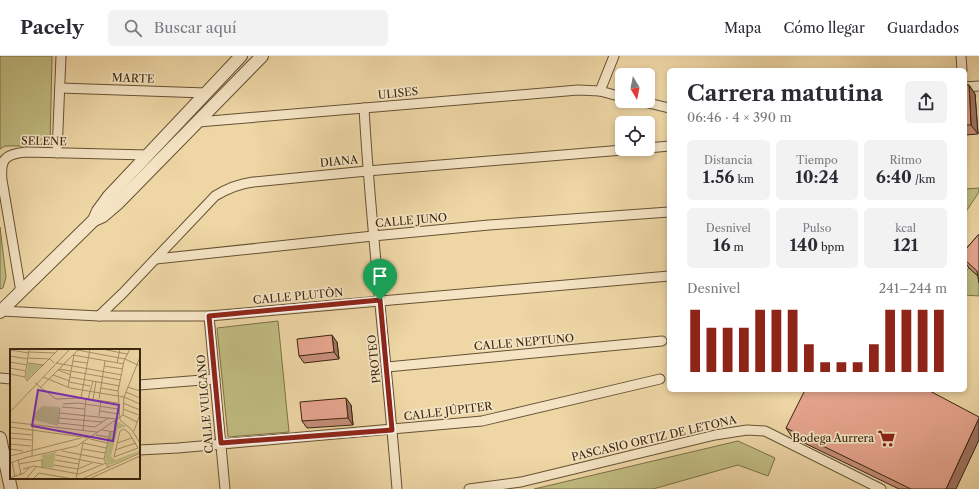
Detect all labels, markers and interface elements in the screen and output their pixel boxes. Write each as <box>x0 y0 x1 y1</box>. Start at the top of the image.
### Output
search box <box>108 10 388 46</box>
text: Pacely <box>20 16 84 39</box>
icon: search <box>122 17 144 39</box>
text: Buscar aquí <box>154 18 237 37</box>
text: Mapa <box>724 19 761 37</box>
text: Cómo llegar <box>783 19 865 37</box>
text: Guardados <box>887 19 959 37</box>
north arrow <box>615 68 655 108</box>
map controls <box>615 68 655 156</box>
street label: MARTE <box>111 70 155 86</box>
text: Carrera matutina <box>687 80 883 107</box>
button: share <box>905 81 947 123</box>
street label: ULISES <box>377 84 419 102</box>
text: 06:46 · 4 × 390 m <box>687 109 792 125</box>
button: locate <box>615 116 655 156</box>
street label: SELENE <box>21 134 67 148</box>
street label: DIANA <box>319 152 360 170</box>
text: Distancia <box>704 153 753 167</box>
text: Tiempo <box>796 153 838 167</box>
text: Ritmo <box>890 153 922 167</box>
text: 1.56 <box>703 167 735 187</box>
text: 10:24 <box>795 167 839 187</box>
text: 6:40 <box>876 167 912 187</box>
text: km <box>735 172 754 186</box>
text: /km <box>912 172 935 186</box>
street label: CALLE JUNO <box>374 210 448 230</box>
text: Desnivel <box>706 221 751 235</box>
text: Pulso <box>803 221 831 235</box>
text: kcal <box>895 221 916 235</box>
text: 16 <box>713 235 731 255</box>
text: 140 <box>789 235 818 255</box>
text: 121 <box>893 235 918 255</box>
text: m <box>731 240 744 254</box>
text: bpm <box>818 240 845 254</box>
pin <box>363 259 397 300</box>
icon: arrive <box>369 265 391 287</box>
text: Desnivel <box>687 280 740 296</box>
text: 241–244 m <box>879 280 947 296</box>
street label: CALLE PLUTÒN <box>252 285 344 307</box>
street label: CALLE NEPTUNO <box>473 331 575 353</box>
street label: PROTEO <box>364 334 384 384</box>
inset map <box>10 349 140 479</box>
street label: CALLE VULCANO <box>194 354 216 454</box>
street label: CALLE JÚPITER <box>403 398 494 423</box>
street label: PASCASIO ORTIZ DE LETONA <box>570 412 739 464</box>
supermarket icon: Bodega Aurrera <box>877 428 897 448</box>
place label: Bodega Aurrera <box>792 431 874 445</box>

